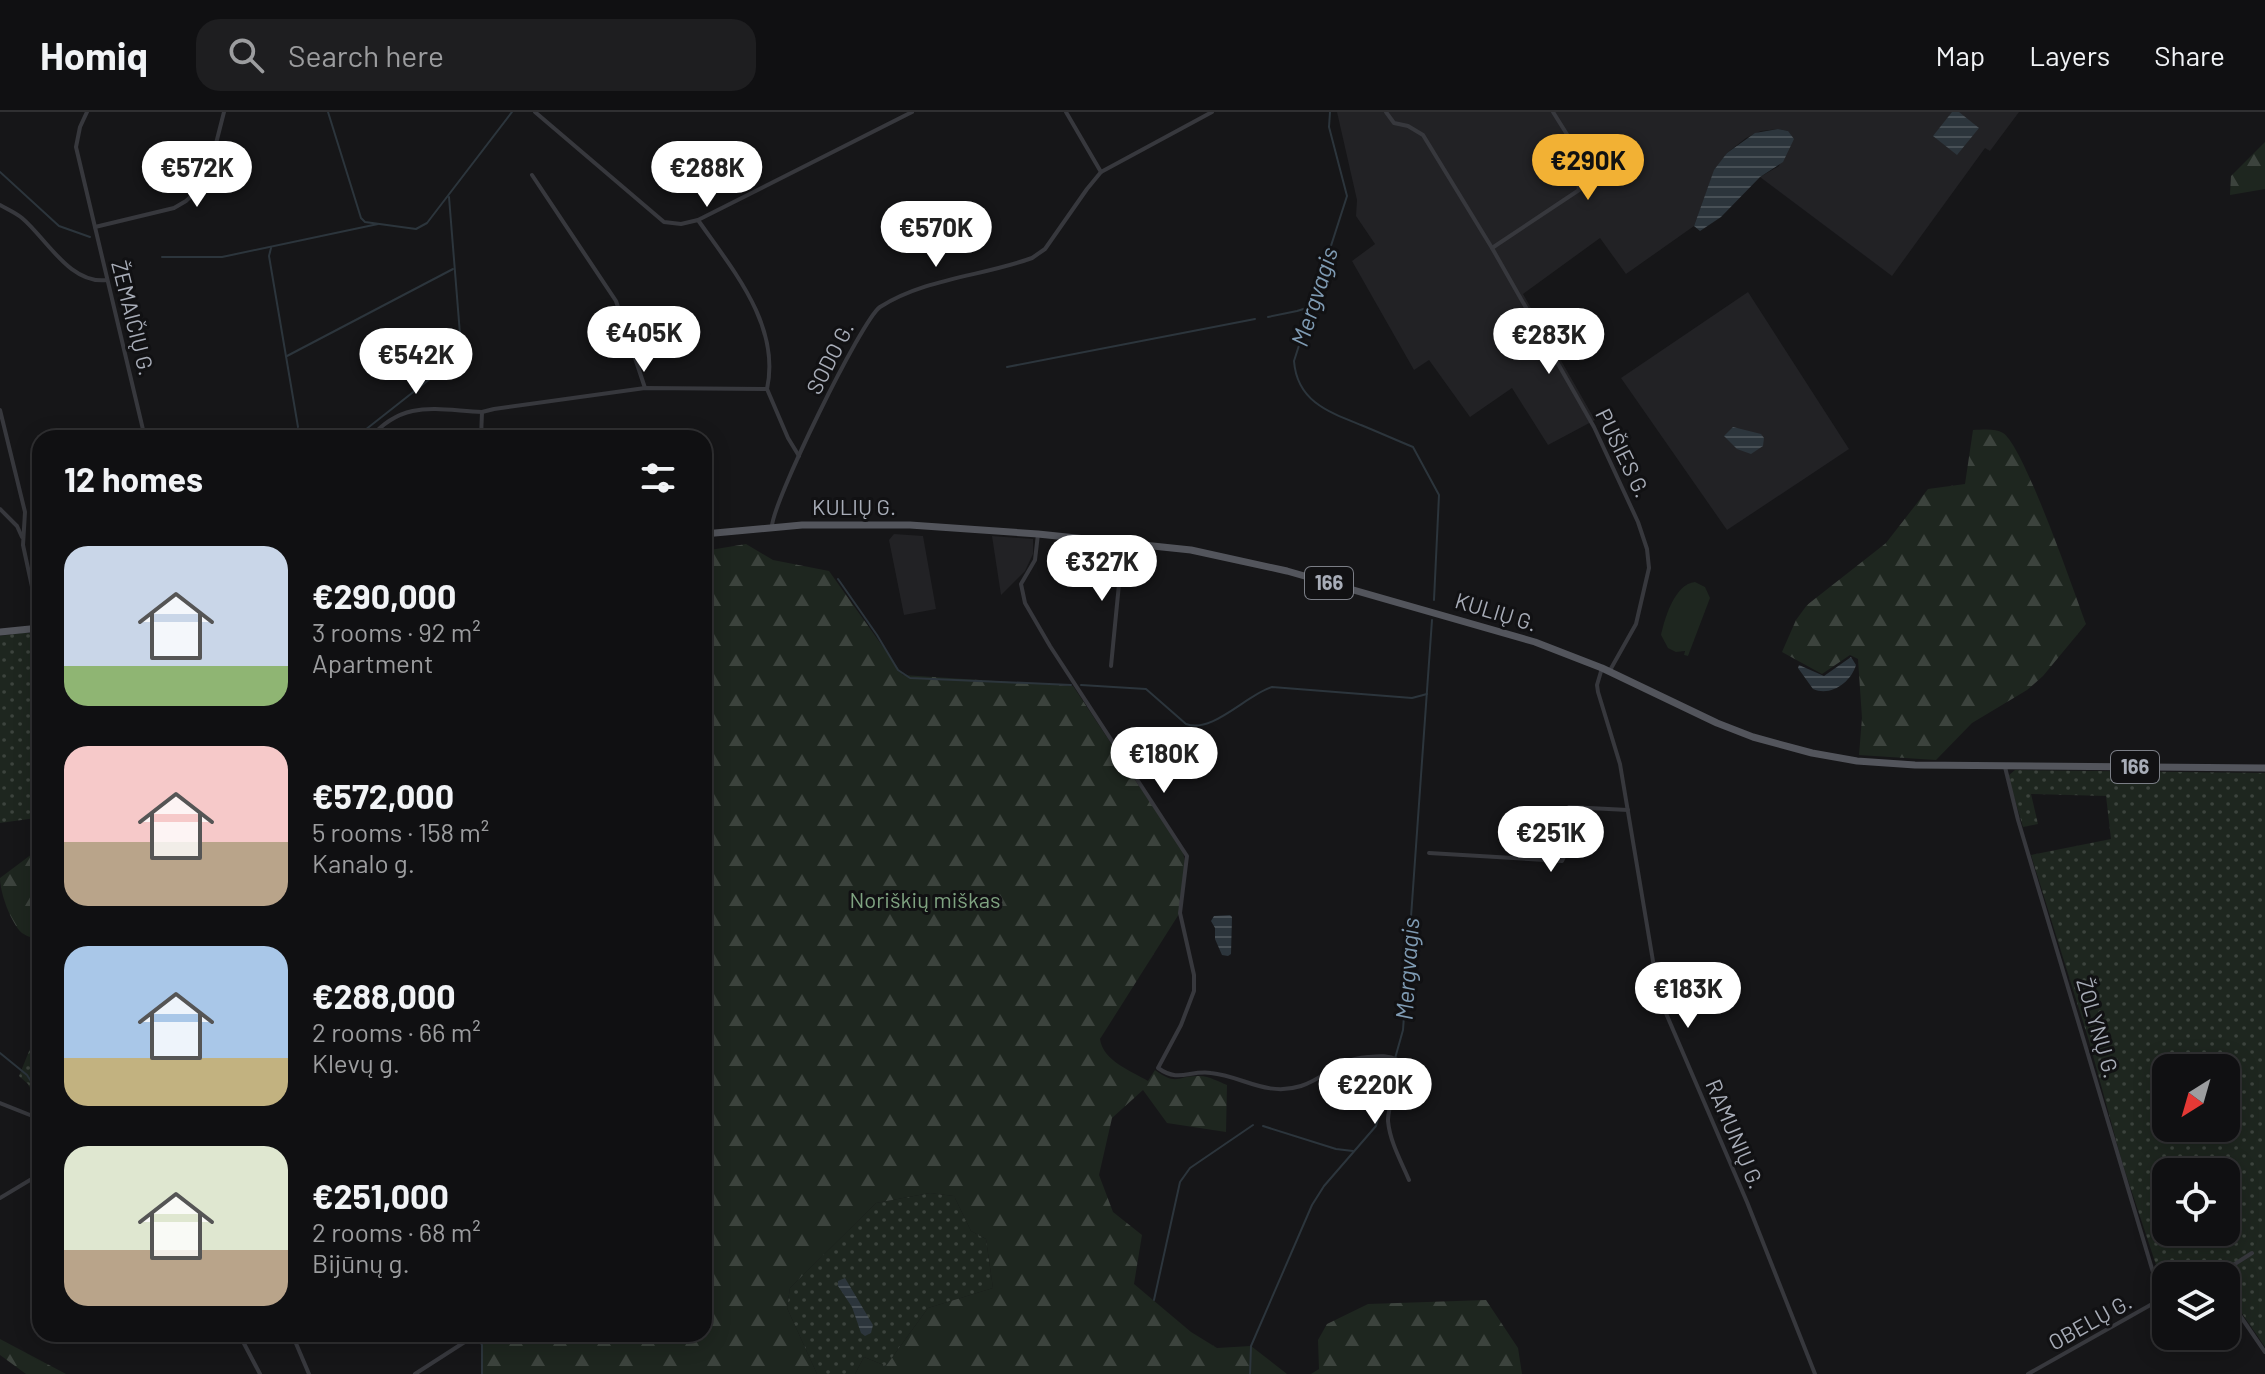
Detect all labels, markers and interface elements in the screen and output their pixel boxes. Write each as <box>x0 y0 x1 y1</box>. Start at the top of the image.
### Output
search box <box>196 19 756 91</box>
text: Homiq <box>40 32 148 78</box>
icon: search <box>224 33 268 77</box>
text: Search here <box>288 37 444 73</box>
text: Map <box>1935 38 1985 72</box>
text: Layers <box>2029 38 2110 72</box>
text: Share <box>2154 38 2225 72</box>
pin: €290K <box>1532 134 1644 202</box>
pin: €572K <box>141 141 253 209</box>
pin: €288K <box>651 141 763 209</box>
text: €290K <box>1550 144 1626 175</box>
text: €572K <box>160 151 234 182</box>
text: €288K <box>669 151 745 182</box>
pin: €570K <box>880 201 992 269</box>
text: €570K <box>899 211 973 242</box>
water label: Mergvagis <box>1284 243 1343 350</box>
street label: ŽEMAIČIŲ G. <box>107 258 161 378</box>
pin: €405K <box>588 306 700 374</box>
pin: €283K <box>1493 308 1605 376</box>
text: €405K <box>605 316 683 347</box>
street label: SODO G. <box>800 317 858 398</box>
text: €283K <box>1511 318 1587 349</box>
pin: €542K <box>360 328 472 396</box>
text: €542K <box>377 338 455 369</box>
street label: PUŠIES G. <box>1591 404 1657 501</box>
icon: filters <box>636 456 680 500</box>
text: 12 homes <box>64 458 203 499</box>
street label: KULIŲ G. <box>812 493 896 519</box>
pin: €327K <box>1046 535 1158 603</box>
text: €327K <box>1065 545 1139 576</box>
road number: 166 <box>1305 567 1353 599</box>
text: €290,000 <box>312 575 456 616</box>
icon: home <box>128 578 224 674</box>
street label: KULIŲ G. <box>1452 586 1540 636</box>
text: 3 rooms · 92 m² <box>312 616 481 647</box>
text: Apartment <box>312 647 433 678</box>
pin: €180K <box>1108 727 1220 795</box>
text: €180K <box>1129 737 1199 768</box>
road number: 166 <box>2111 751 2159 783</box>
text: €572,000 <box>312 775 454 816</box>
icon: home <box>128 778 224 874</box>
pin: €251K <box>1495 806 1607 874</box>
text: 5 rooms · 158 m² <box>312 816 489 847</box>
text: €251K <box>1516 816 1586 847</box>
text: Kanalo g. <box>312 847 415 878</box>
park label: Noriškių miškas <box>849 886 1001 912</box>
water label: Mergvagis <box>1388 917 1425 1021</box>
pin: €183K <box>1632 962 1744 1030</box>
text: €183K <box>1653 972 1723 1003</box>
text: €288,000 <box>312 975 456 1016</box>
street label: ŽOLYNŲ G. <box>2072 975 2126 1081</box>
icon: home <box>128 978 224 1074</box>
text: 2 rooms · 66 m² <box>312 1016 481 1047</box>
text: Klevų g. <box>312 1047 400 1078</box>
north arrow <box>2152 1054 2240 1142</box>
map controls <box>2152 1054 2240 1350</box>
pin: €220K <box>1319 1058 1431 1126</box>
text: €220K <box>1337 1068 1413 1099</box>
street label: RAMUNIŲ G. <box>1701 1075 1771 1192</box>
button: locate <box>2152 1158 2240 1246</box>
text: €251,000 <box>312 1175 449 1216</box>
icon: home <box>128 1178 224 1274</box>
text: 2 rooms · 68 m² <box>312 1216 481 1247</box>
text: Bijūnų g. <box>312 1247 410 1278</box>
button: layers <box>2152 1262 2240 1350</box>
street label: OBELŲ G. <box>2043 1288 2136 1355</box>

